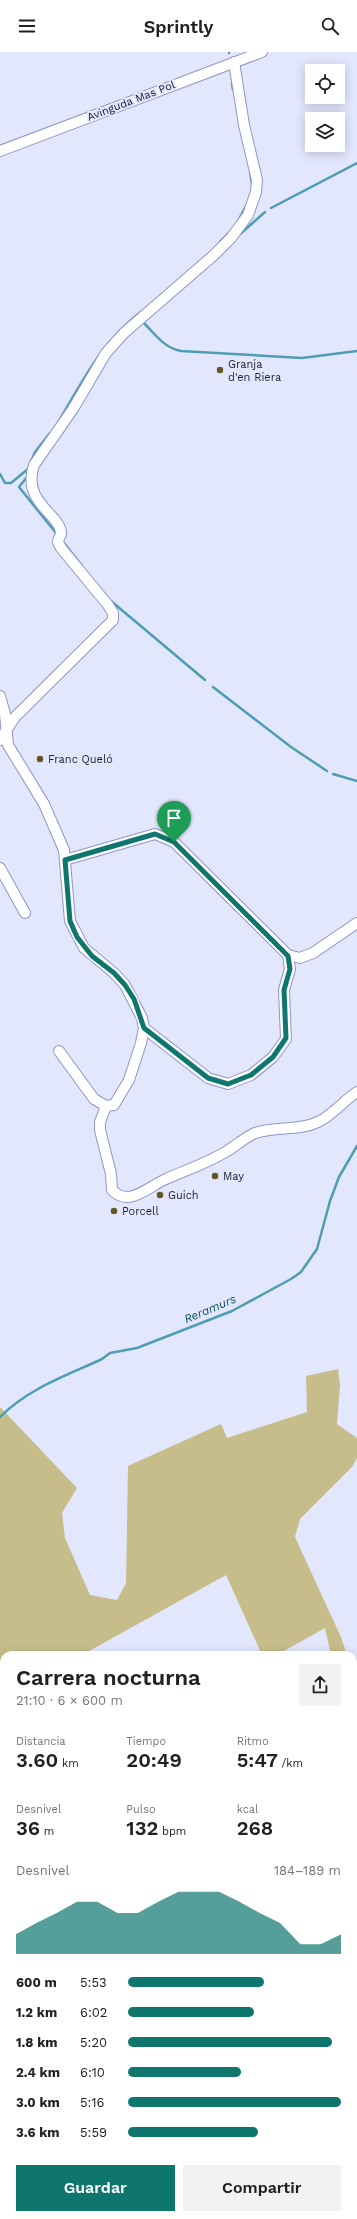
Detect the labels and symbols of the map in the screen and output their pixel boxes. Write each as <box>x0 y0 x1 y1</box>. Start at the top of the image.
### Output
street label: Avinguda Mas Pol <box>85 78 177 124</box>
place label: Granja d'en Riera <box>228 358 281 384</box>
marker: Granja d'en Riera <box>215 365 225 375</box>
place label: Franc Queló <box>48 753 113 766</box>
marker: Franc Queló <box>35 754 45 764</box>
pin <box>157 801 191 842</box>
place label: May <box>223 1170 244 1183</box>
marker: May <box>210 1171 220 1181</box>
place label: Guich <box>168 1189 199 1202</box>
marker: Guich <box>155 1190 165 1200</box>
place label: Porcell <box>122 1205 159 1218</box>
marker: Porcell <box>109 1206 119 1216</box>
water label: Reramurs <box>182 1292 238 1326</box>

